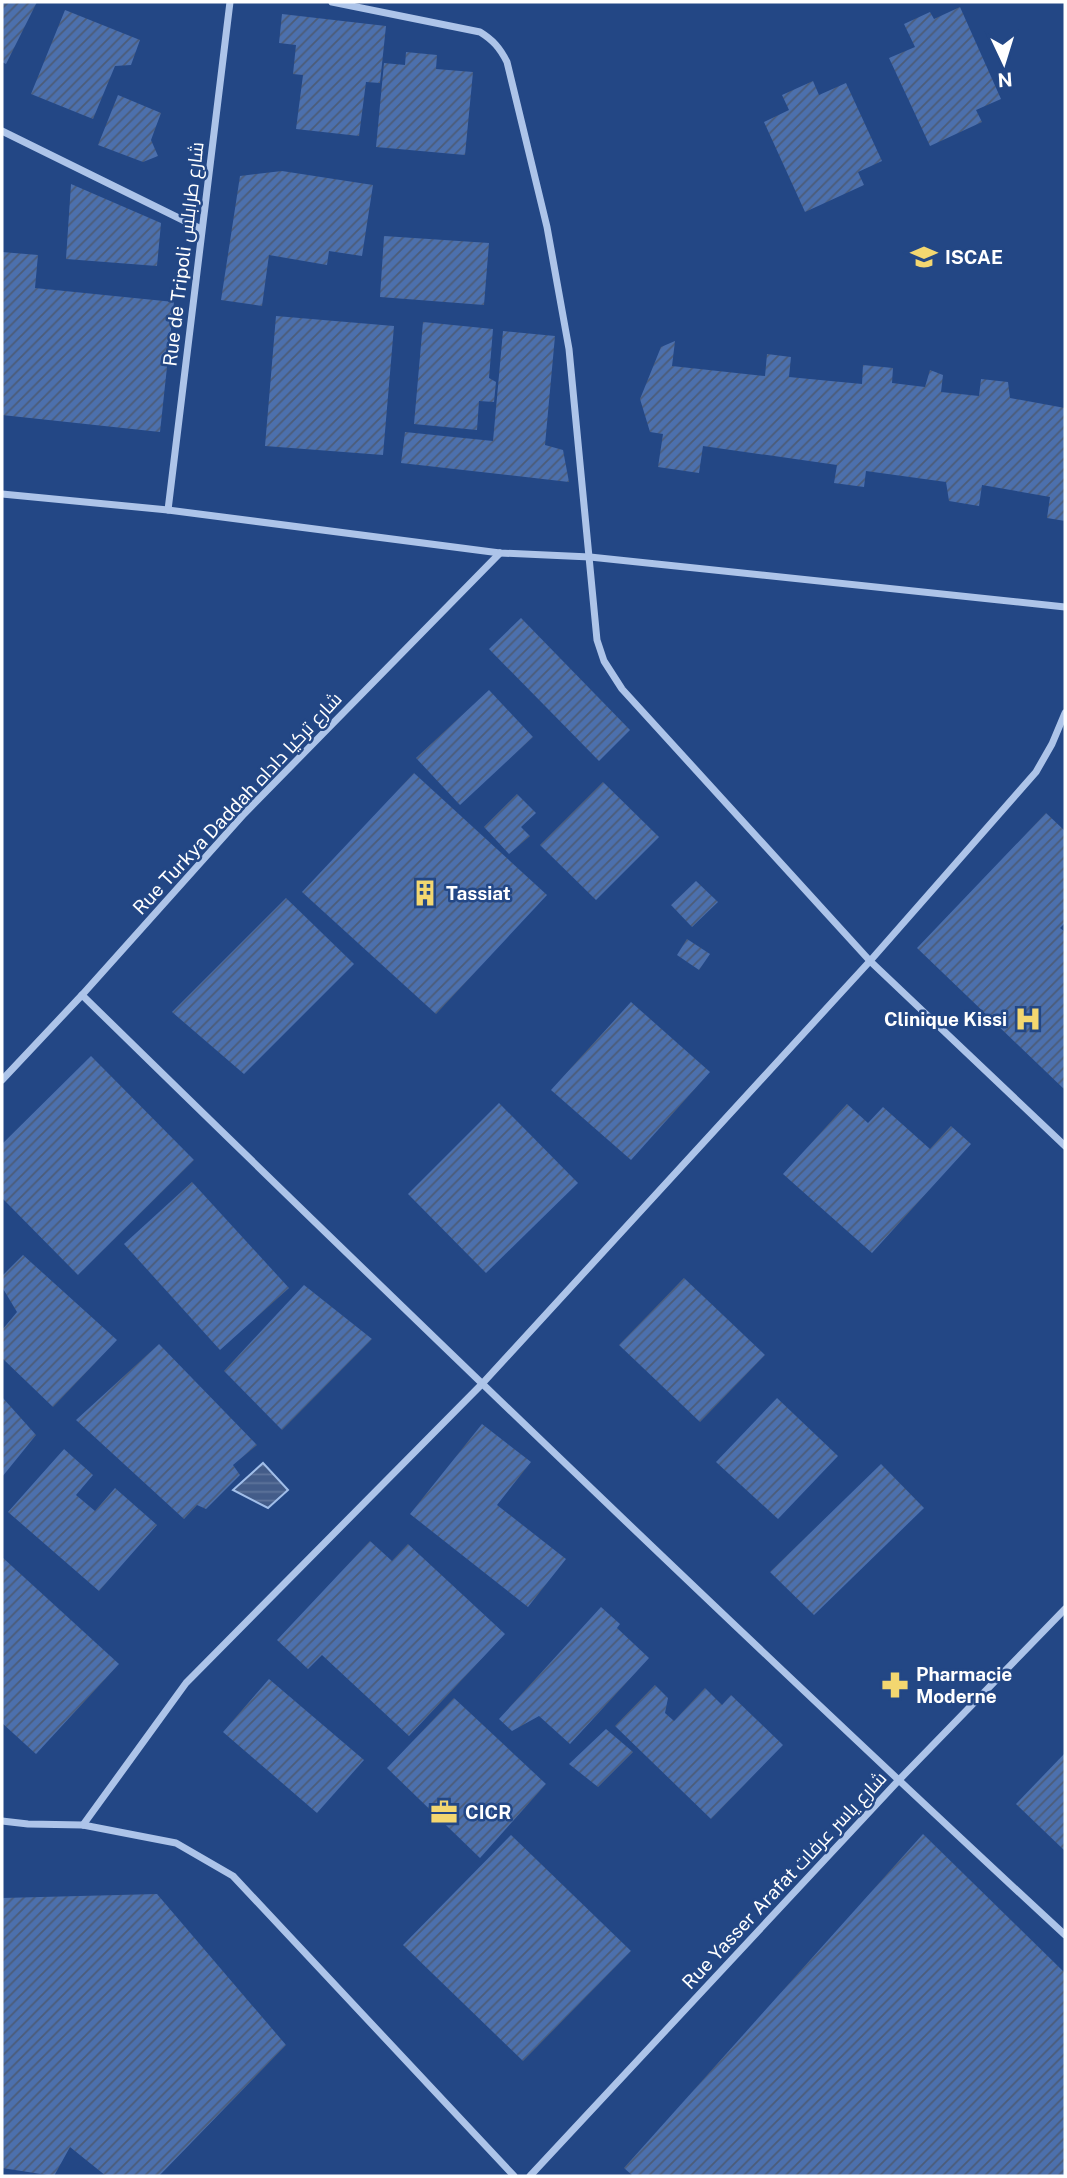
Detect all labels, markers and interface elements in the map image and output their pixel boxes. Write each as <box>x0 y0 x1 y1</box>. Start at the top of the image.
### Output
north arrow <box>969 28 1039 98</box>
text: N <box>997 68 1013 91</box>
street label: Rue de Tripoli شارع طرابلس <box>158 140 211 368</box>
school or university icon: ISCAE <box>909 242 939 272</box>
place label: ISCAE <box>945 246 1003 268</box>
street label: Rue Turkya Daddah شارع تركيا داداه <box>128 687 348 921</box>
building icon: Tassiat <box>410 878 440 908</box>
place label: Tassiat <box>446 882 511 904</box>
hospital icon: Clinique Kissi <box>1013 1004 1043 1034</box>
place label: Clinique Kissi <box>884 1008 1007 1030</box>
place label: Pharmacie Moderne <box>916 1663 1012 1707</box>
pharmacy icon: Pharmacie Moderne <box>880 1670 910 1700</box>
street label: Rue Yasser Arafat شارع ياسر عرفات <box>677 1767 893 1995</box>
office icon: CICR <box>429 1797 459 1827</box>
place label: CICR <box>465 1801 511 1823</box>

